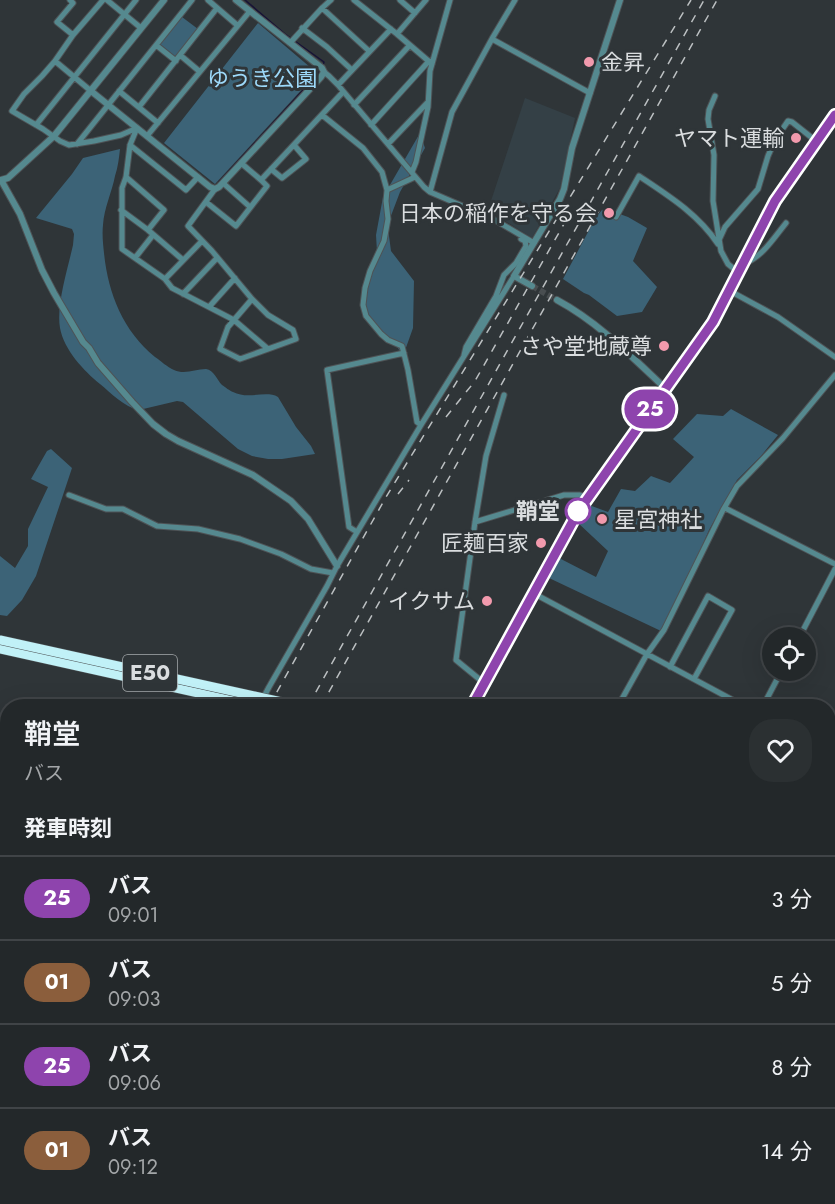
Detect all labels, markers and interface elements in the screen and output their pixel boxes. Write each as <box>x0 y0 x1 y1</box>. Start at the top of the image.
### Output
place label: 金昇 <box>601 46 645 78</box>
marker: 金昇 <box>582 55 596 69</box>
park label: ゆうき公園 <box>207 62 317 94</box>
place label: ヤマト運輸 <box>674 122 784 154</box>
marker: ヤマト運輸 <box>789 131 803 145</box>
place label: 日本の稲作を守る会 <box>399 197 597 229</box>
marker: 日本の稲作を守る会 <box>602 206 616 220</box>
place label: さや堂地蔵尊 <box>520 330 652 362</box>
marker: さや堂地蔵尊 <box>657 339 671 353</box>
line badge: 25 <box>623 390 677 428</box>
text: 25 <box>636 394 664 424</box>
place label: 鞘堂 <box>516 495 560 527</box>
marker: 鞘堂 <box>565 498 591 524</box>
place label: 星宮神社 <box>614 503 702 535</box>
marker: 星宮神社 <box>595 512 609 526</box>
place label: 匠麺百家 <box>441 527 529 559</box>
marker: 匠麺百家 <box>534 536 548 550</box>
place label: イクサム <box>388 585 475 617</box>
marker: イクサム <box>480 594 494 608</box>
map controls <box>762 627 816 681</box>
button: locate <box>762 627 816 681</box>
road number: E50 <box>123 655 177 691</box>
text: 鞘堂 <box>24 714 80 755</box>
button: heart <box>749 719 812 782</box>
text: バス <box>24 759 64 788</box>
text: 発車時刻 <box>24 812 112 844</box>
text: バス <box>108 869 152 901</box>
text: 25 <box>43 883 71 913</box>
text: 3 分 <box>771 883 812 915</box>
text: 09:01 <box>108 901 159 930</box>
text: バス <box>108 953 152 985</box>
text: 01 <box>45 967 69 997</box>
text: 5 分 <box>771 967 812 999</box>
text: 09:03 <box>108 985 160 1014</box>
text: バス <box>108 1037 152 1069</box>
text: 25 <box>43 1051 71 1081</box>
text: 8 分 <box>771 1051 812 1083</box>
text: 09:06 <box>108 1069 161 1098</box>
text: バス <box>108 1121 152 1153</box>
text: 01 <box>45 1135 69 1165</box>
text: 14 分 <box>761 1135 812 1167</box>
text: 09:12 <box>108 1153 158 1182</box>

